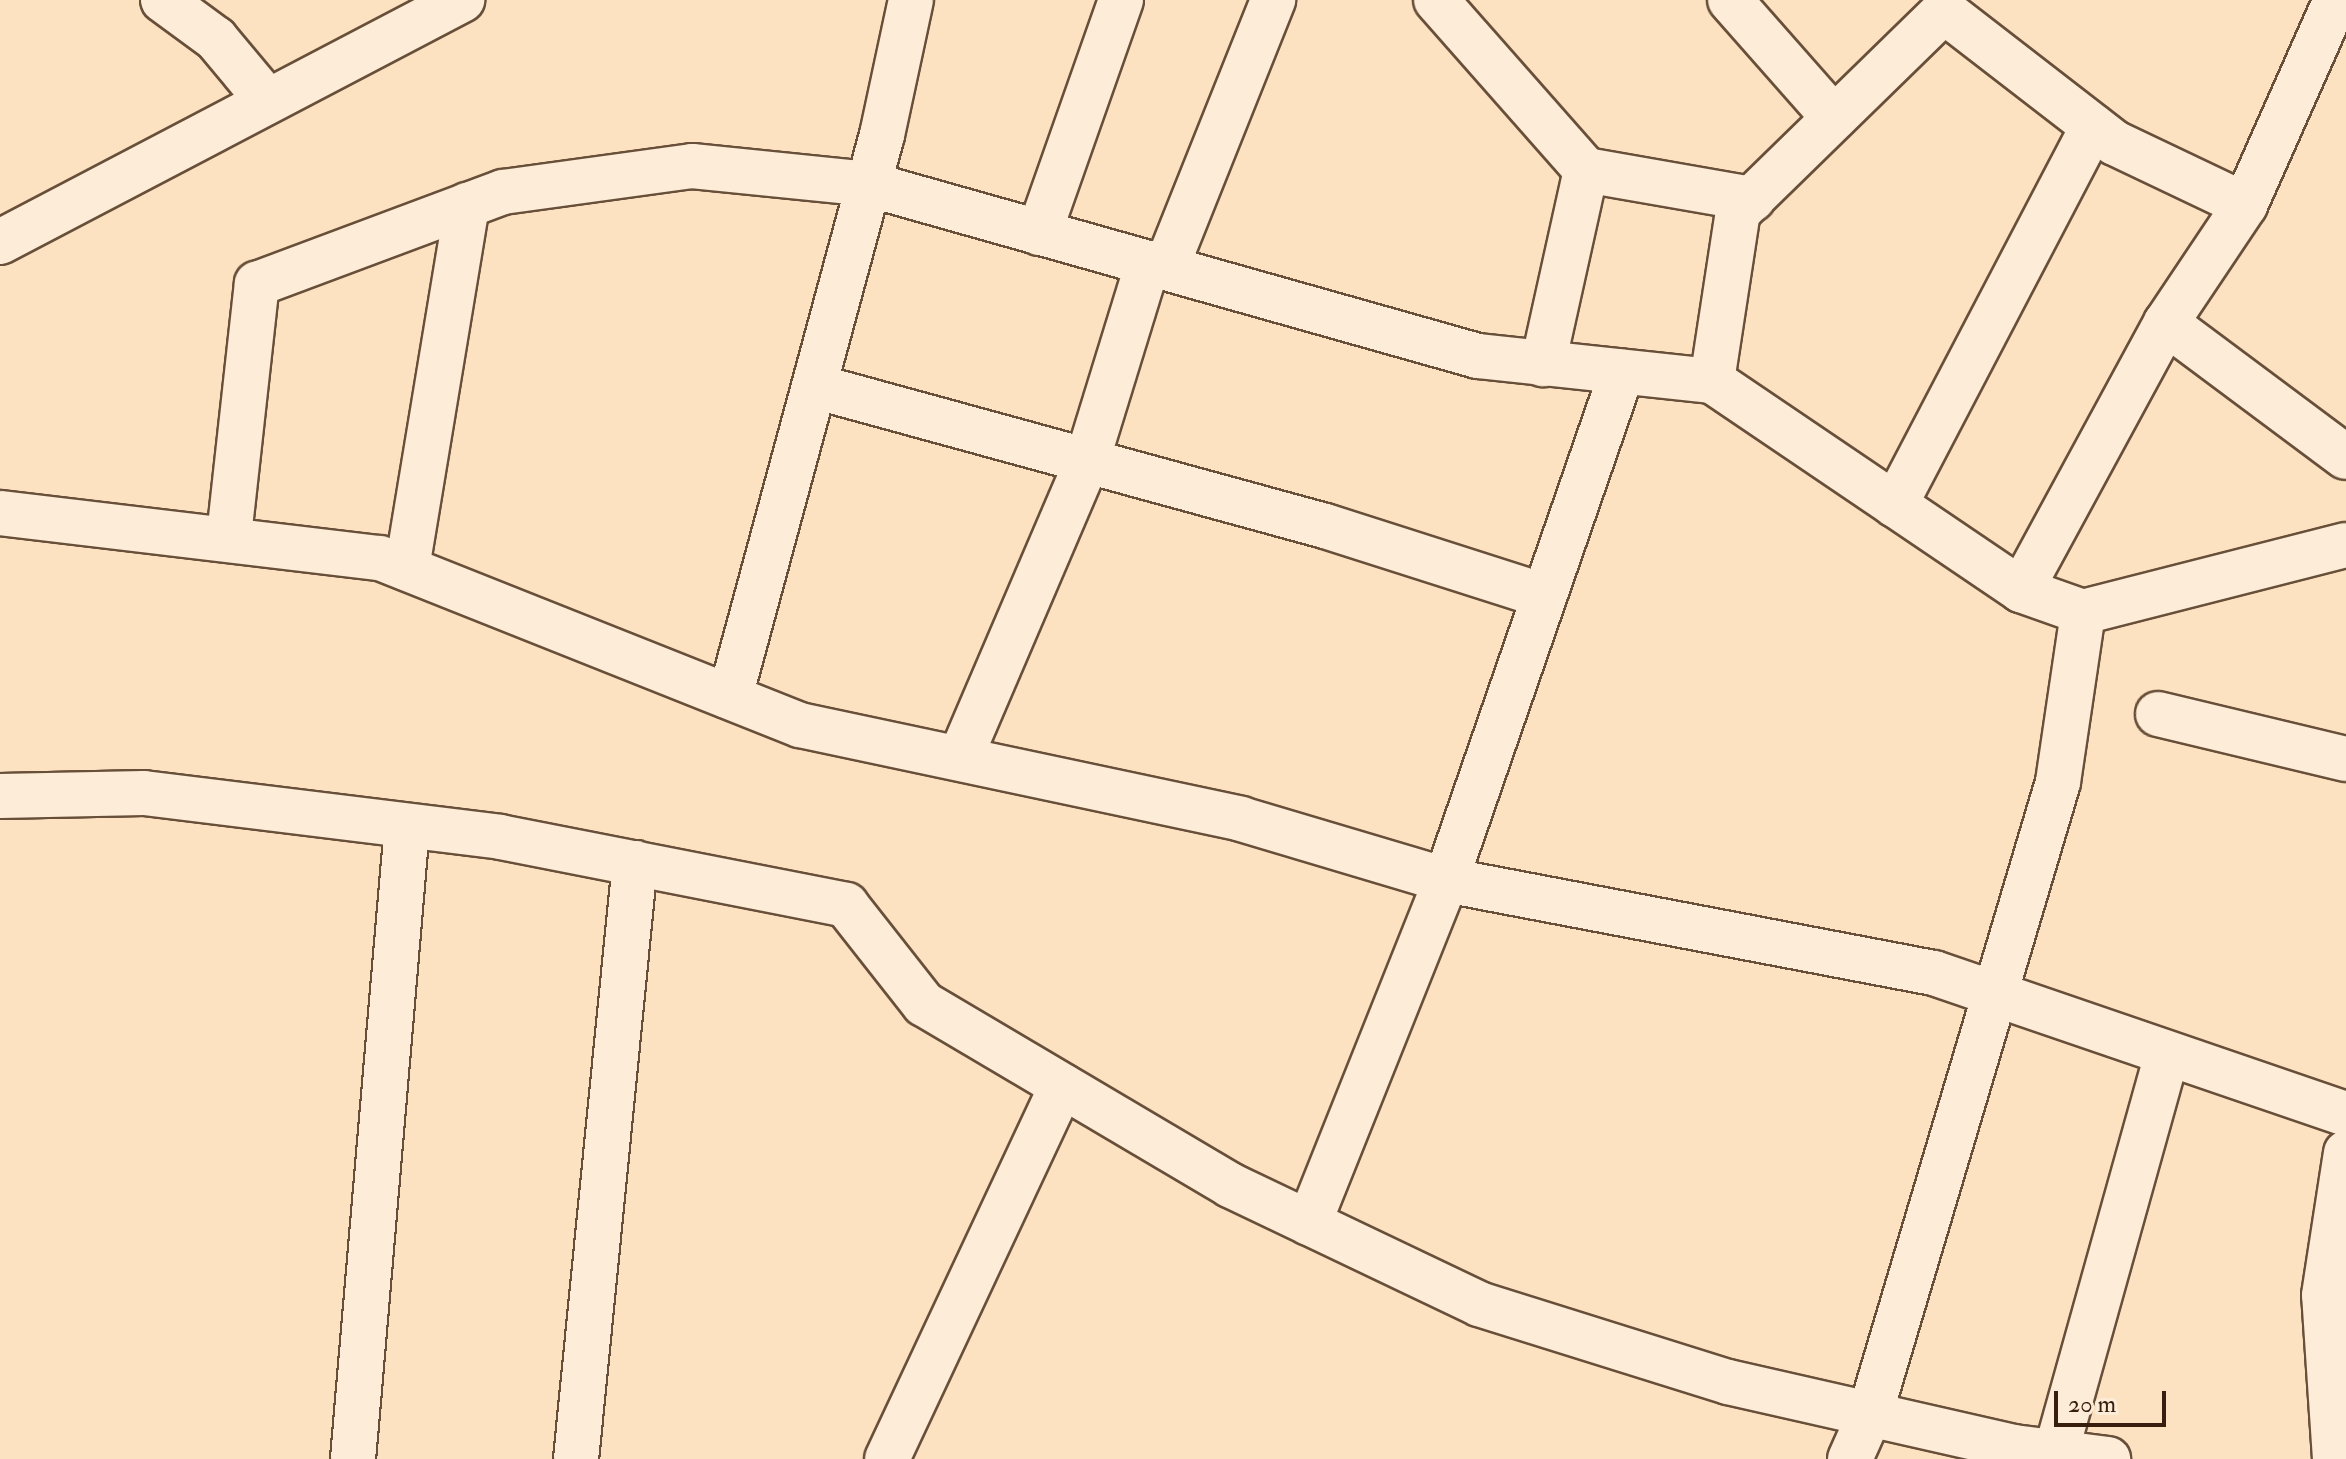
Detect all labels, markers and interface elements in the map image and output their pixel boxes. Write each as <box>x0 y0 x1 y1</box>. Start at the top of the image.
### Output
scale bar <box>2058 1375 2170 1425</box>
text: 20 m <box>2068 1389 2116 1420</box>

